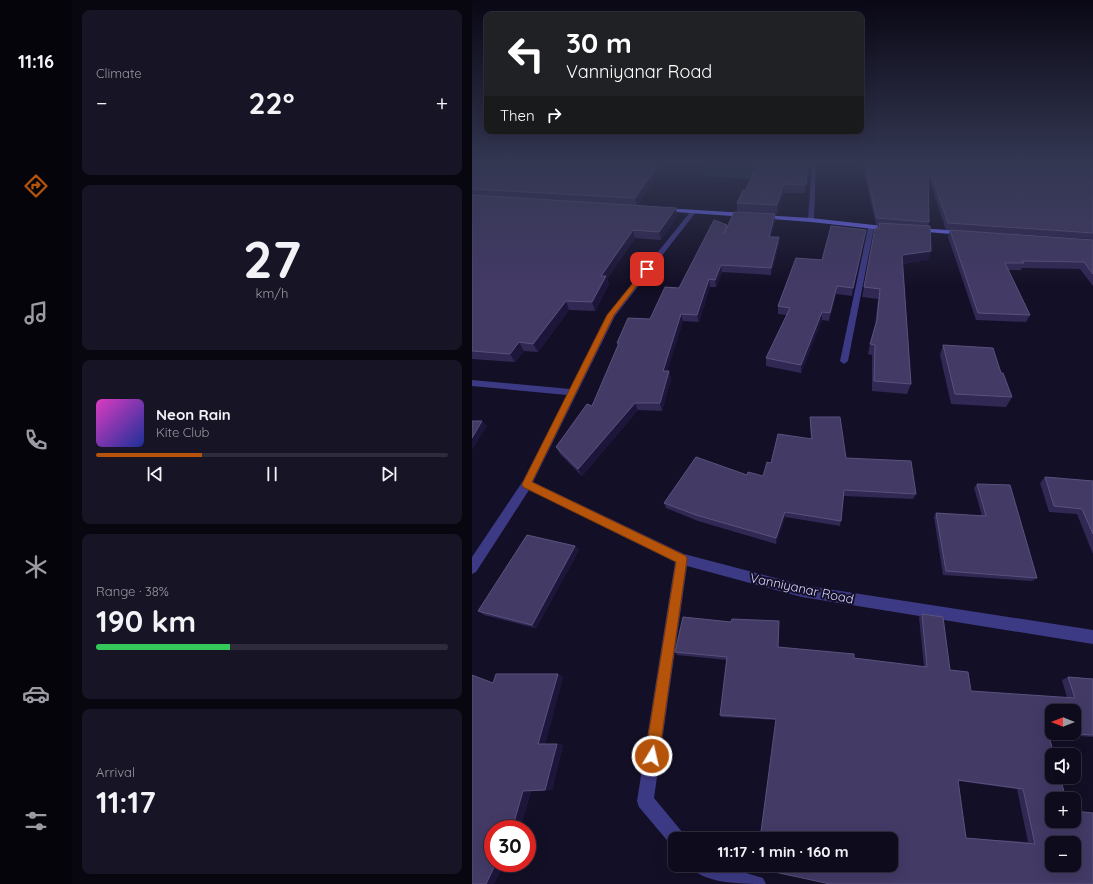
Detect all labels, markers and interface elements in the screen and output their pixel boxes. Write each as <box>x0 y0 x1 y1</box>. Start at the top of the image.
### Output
text: 30 m <box>566 25 632 60</box>
icon: left <box>500 28 552 80</box>
text: 11:16 <box>18 50 54 73</box>
text: Vanniyanar Road <box>566 60 712 83</box>
text: Climate <box>96 65 142 81</box>
text: 22° <box>249 84 294 122</box>
text: − <box>96 89 107 117</box>
text: + <box>436 89 448 117</box>
icon: right <box>543 104 565 126</box>
text: Then <box>500 106 535 125</box>
icon: directions <box>22 172 50 200</box>
text: 27 <box>243 226 301 291</box>
pin <box>630 252 664 286</box>
icon: arrive <box>636 258 658 280</box>
text: km/h <box>256 285 288 301</box>
icon: music <box>22 299 50 327</box>
text: Neon Rain <box>156 405 231 424</box>
text: Kite Club <box>156 424 209 440</box>
icon: phone <box>22 426 50 454</box>
icon: previous <box>144 463 166 485</box>
icon: pause <box>261 463 283 485</box>
icon: next <box>378 463 400 485</box>
icon: climate <box>22 553 50 581</box>
street label: Vanniyanar Road <box>749 569 855 607</box>
text: Range · 38% <box>96 583 169 599</box>
text: 190 km <box>96 602 196 640</box>
icon: car <box>22 680 50 708</box>
north arrow <box>1045 704 1081 740</box>
map controls <box>1045 704 1081 872</box>
position arrow <box>631 735 673 777</box>
button: sound <box>1045 748 1081 784</box>
text: Arrival <box>96 764 135 780</box>
text: 11:17 <box>96 783 156 821</box>
button: + <box>1045 792 1081 828</box>
icon: filters <box>22 807 50 835</box>
speed limit sign: 30 <box>484 820 536 872</box>
button: − <box>1045 836 1081 872</box>
text: 11:17 · 1 min · 160 m <box>717 842 849 861</box>

